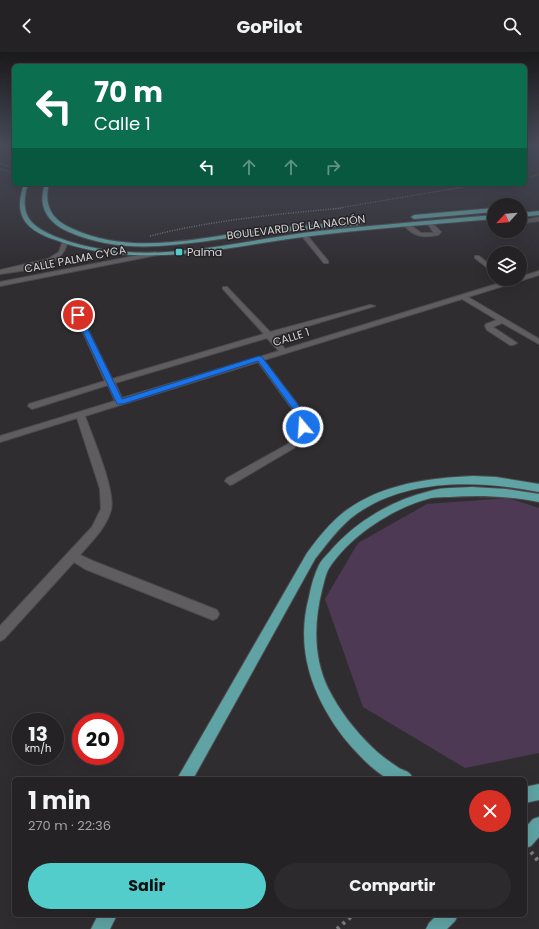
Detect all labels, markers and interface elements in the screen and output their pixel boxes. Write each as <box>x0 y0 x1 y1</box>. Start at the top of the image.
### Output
text: GoPilot <box>237 14 302 39</box>
icon: back <box>16 15 38 37</box>
icon: search <box>501 15 523 37</box>
text: 70 m <box>94 73 163 112</box>
icon: left <box>28 80 80 132</box>
text: Calle 1 <box>94 111 151 136</box>
icon: left <box>196 156 218 178</box>
icon: ahead <box>238 156 260 178</box>
icon: ahead <box>280 156 302 178</box>
icon: right <box>322 156 344 178</box>
north arrow <box>487 198 527 238</box>
map controls <box>487 198 527 286</box>
street label: BOULEVARD DE LA NACIÓN <box>226 211 366 243</box>
street label: CALLE PALMA CYCA <box>23 241 128 277</box>
place label: Palma <box>187 244 222 260</box>
button: layers <box>487 246 527 286</box>
marker: Palma <box>174 247 184 257</box>
pin <box>61 298 95 332</box>
icon: arrive <box>67 304 89 326</box>
street label: CALLE 1 <box>271 324 311 350</box>
position arrow <box>282 406 324 448</box>
speed limit sign: 20 <box>72 713 124 765</box>
text: 13 <box>28 720 48 748</box>
text: km/h <box>25 741 51 756</box>
text: 1 min <box>28 784 91 817</box>
button: close <box>469 790 511 832</box>
text: 270 m · 22:36 <box>28 816 111 835</box>
button: Salir <box>28 863 266 909</box>
button: Compartir <box>274 863 511 909</box>

